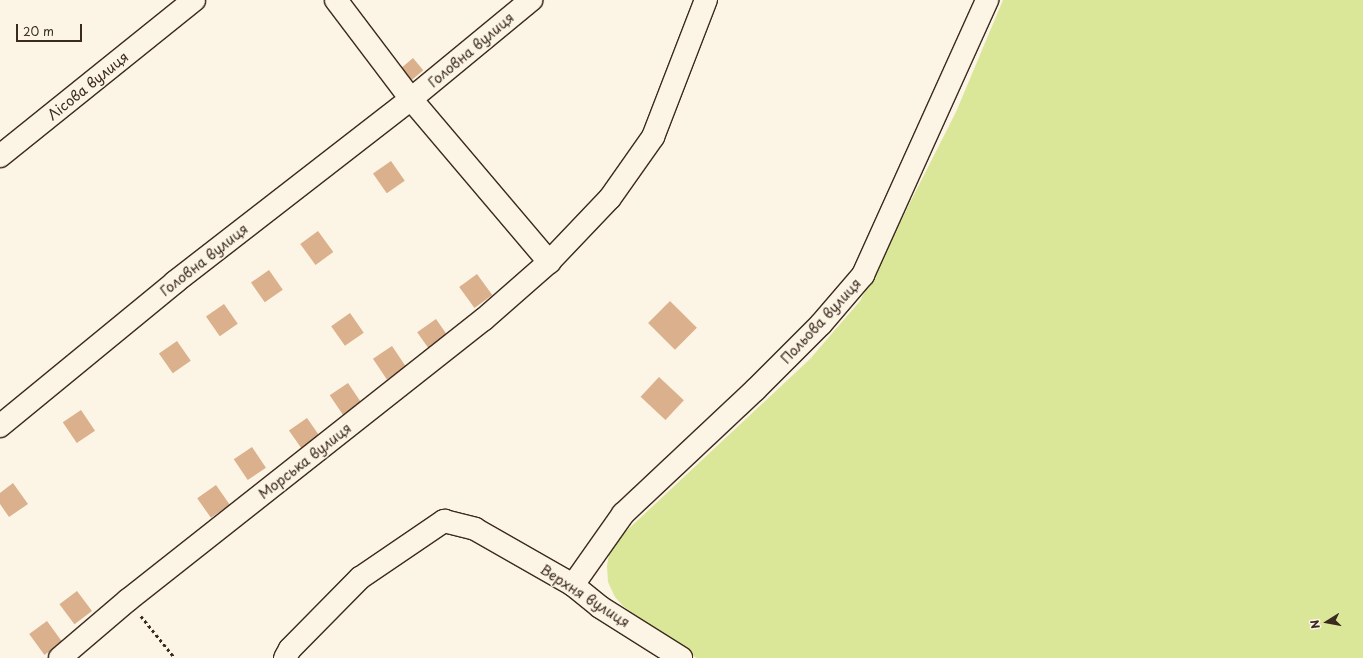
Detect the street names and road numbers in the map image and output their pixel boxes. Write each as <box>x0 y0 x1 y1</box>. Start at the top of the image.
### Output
street label: Головна вулиця <box>424 9 518 91</box>
street label: Лісова вулиця <box>44 48 132 124</box>
street label: Головна вулиця <box>156 220 252 300</box>
street label: Польова вулиця <box>777 275 865 367</box>
street label: Морська вулиця <box>255 419 355 503</box>
street label: Верхня вулиця <box>537 561 633 631</box>

